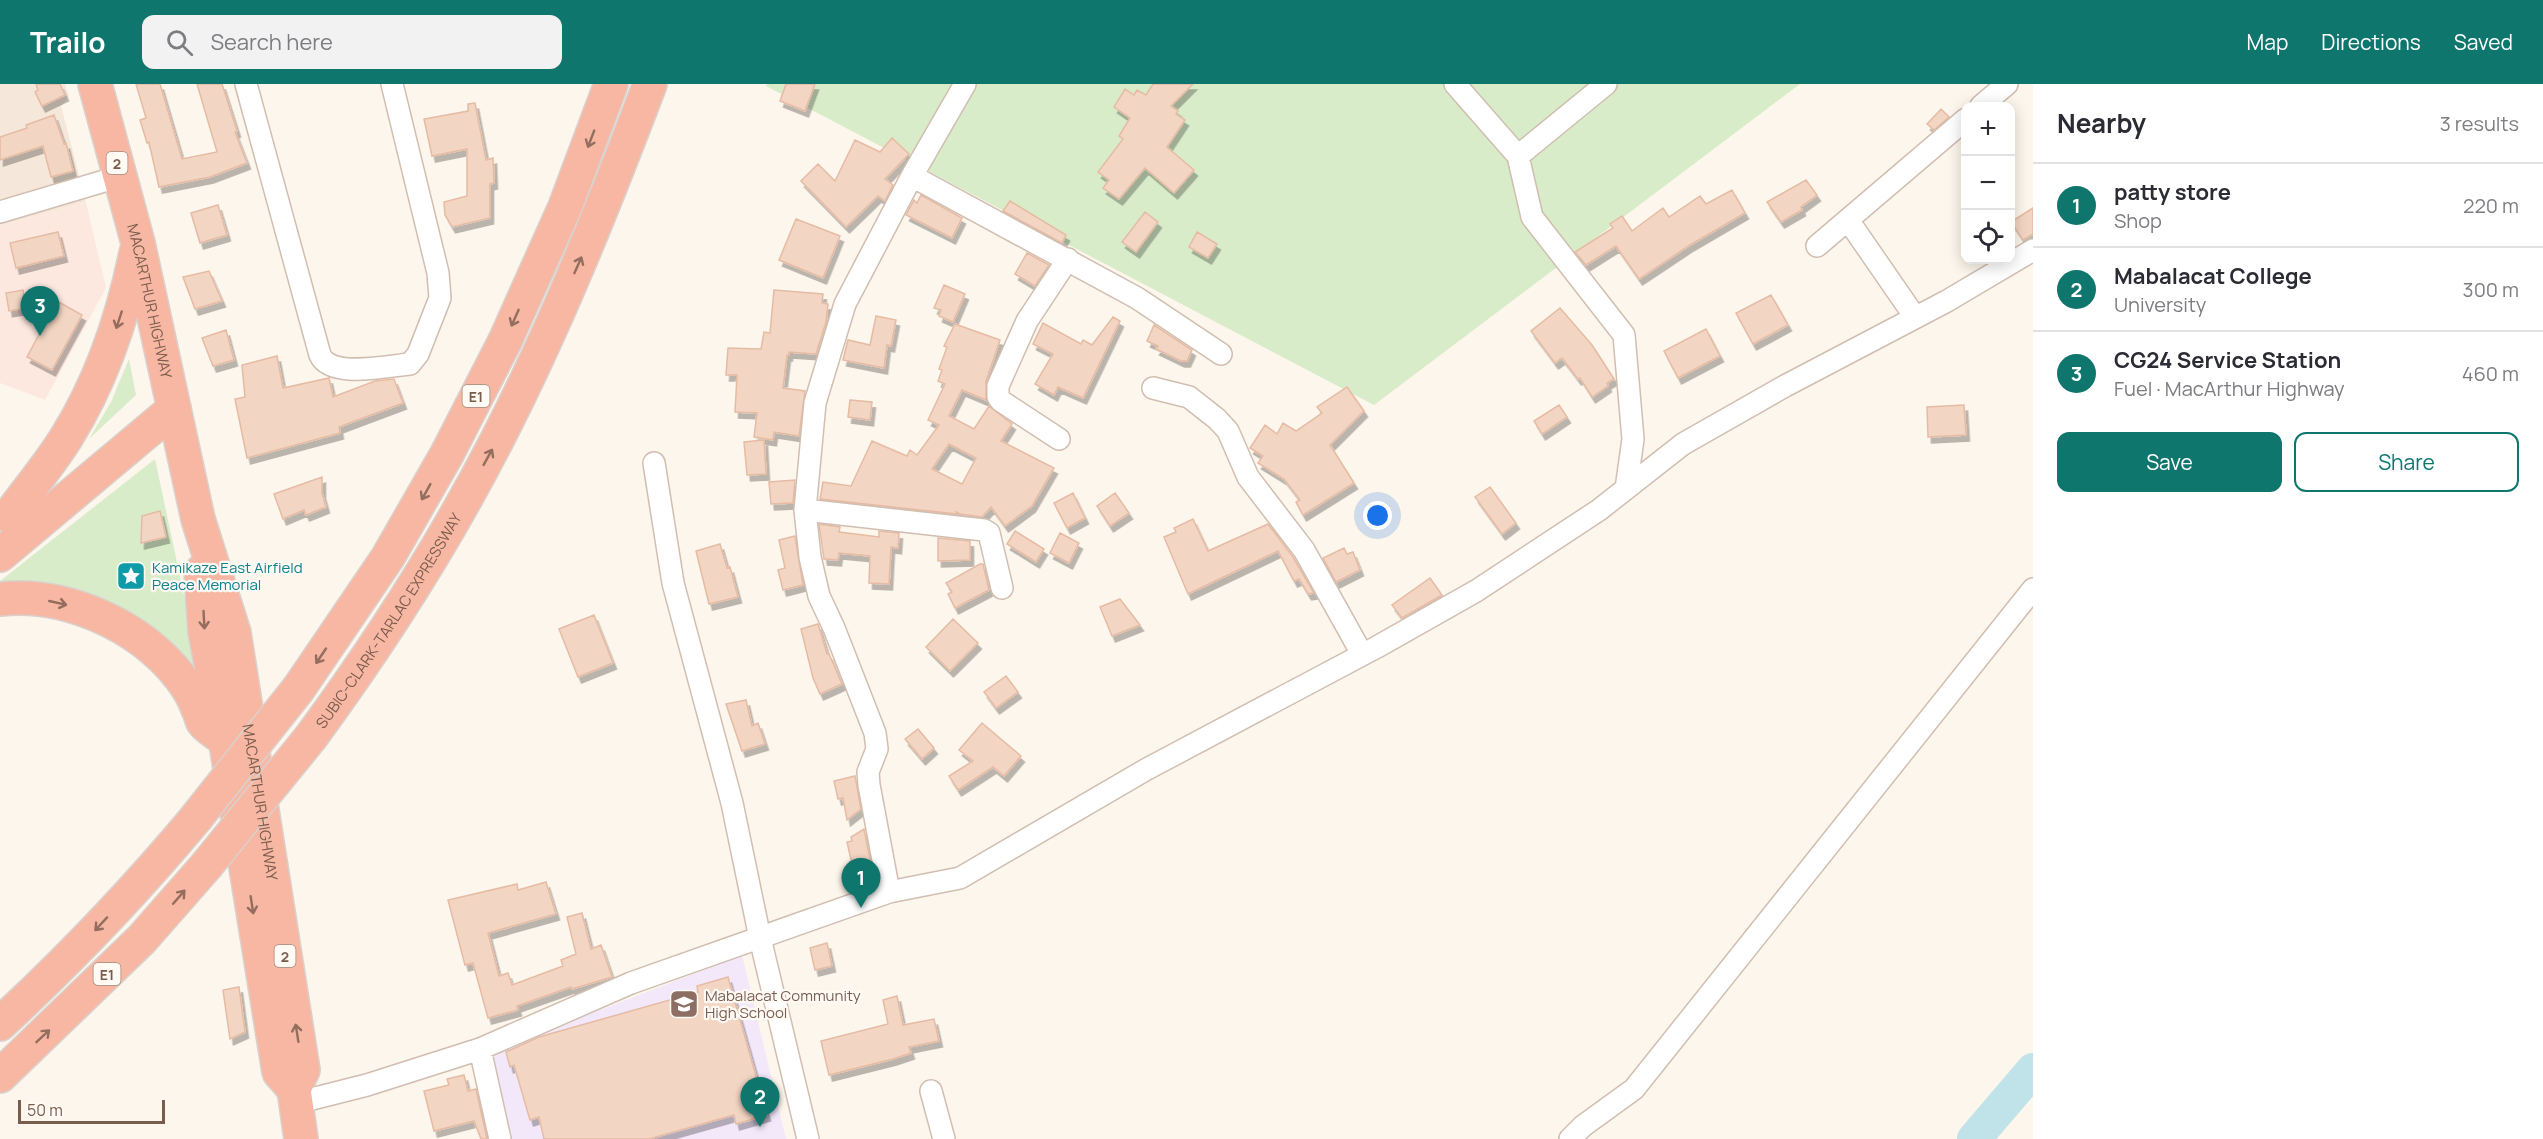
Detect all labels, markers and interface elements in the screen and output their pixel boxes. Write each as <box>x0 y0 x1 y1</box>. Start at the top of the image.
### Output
search box <box>142 15 562 69</box>
text: Trailo <box>30 23 106 61</box>
icon: search <box>163 26 196 59</box>
text: Search here <box>211 27 333 57</box>
text: Map <box>2247 28 2288 56</box>
text: Directions <box>2321 28 2421 56</box>
text: Saved <box>2454 28 2513 56</box>
map controls <box>1961 102 2015 264</box>
button: + <box>1961 102 2015 156</box>
text: Nearby <box>2057 105 2146 141</box>
text: 3 results <box>2440 110 2519 137</box>
one-way arrow <box>584 129 595 148</box>
road number: 2 <box>106 152 128 174</box>
button: − <box>1961 156 2015 210</box>
text: patty store <box>2114 177 2231 207</box>
text: 1 <box>2072 192 2081 219</box>
text: 220 m <box>2463 192 2519 219</box>
text: Shop <box>2114 207 2162 234</box>
button: locate <box>1961 210 2015 264</box>
street label: MACARTHUR HIGHWAY <box>123 221 178 381</box>
one-way arrow <box>572 257 584 275</box>
text: Mabalacat College <box>2114 261 2312 291</box>
text: 2 <box>2071 276 2082 303</box>
text: 300 m <box>2463 276 2519 303</box>
pin: 3 <box>20 286 60 336</box>
text: University <box>2114 291 2206 318</box>
one-way arrow <box>508 309 520 327</box>
one-way arrow <box>112 310 123 329</box>
text: CG24 Service Station <box>2114 345 2341 375</box>
text: 3 <box>2071 360 2082 387</box>
text: 460 m <box>2462 360 2519 387</box>
text: Fuel · MacArthur Highway <box>2114 375 2345 402</box>
road number: E1 <box>462 385 490 407</box>
button: Save <box>2057 432 2282 492</box>
button: Share <box>2294 432 2519 492</box>
one-way arrow <box>482 449 494 466</box>
one-way arrow <box>419 483 431 500</box>
your location <box>1363 501 1392 530</box>
street label: SUBIC-CLARK-TARLAC EXPRESSWAY <box>310 508 466 732</box>
place label: Kamikaze East Airfield Peace Memorial <box>152 557 303 595</box>
place icon: Kamikaze East Airfield Peace Memorial <box>115 560 147 592</box>
one-way arrow <box>48 598 67 610</box>
one-way arrow <box>199 609 210 629</box>
one-way arrow <box>314 647 326 664</box>
street label: MACARTHUR HIGHWAY <box>238 722 284 883</box>
pin: 1 <box>842 858 880 908</box>
one-way arrow <box>173 889 186 905</box>
one-way arrow <box>246 895 257 914</box>
one-way arrow <box>94 916 108 931</box>
road number: 2 <box>274 945 296 967</box>
road number: E1 <box>94 963 120 985</box>
place label: Mabalacat Community High School <box>705 985 861 1023</box>
school or university icon: Mabalacat Community High School <box>668 988 700 1020</box>
one-way arrow <box>291 1023 302 1043</box>
one-way arrow <box>35 1029 50 1043</box>
pin: 2 <box>740 1078 780 1127</box>
scale bar <box>18 1097 165 1124</box>
text: 50 m <box>27 1099 63 1121</box>

